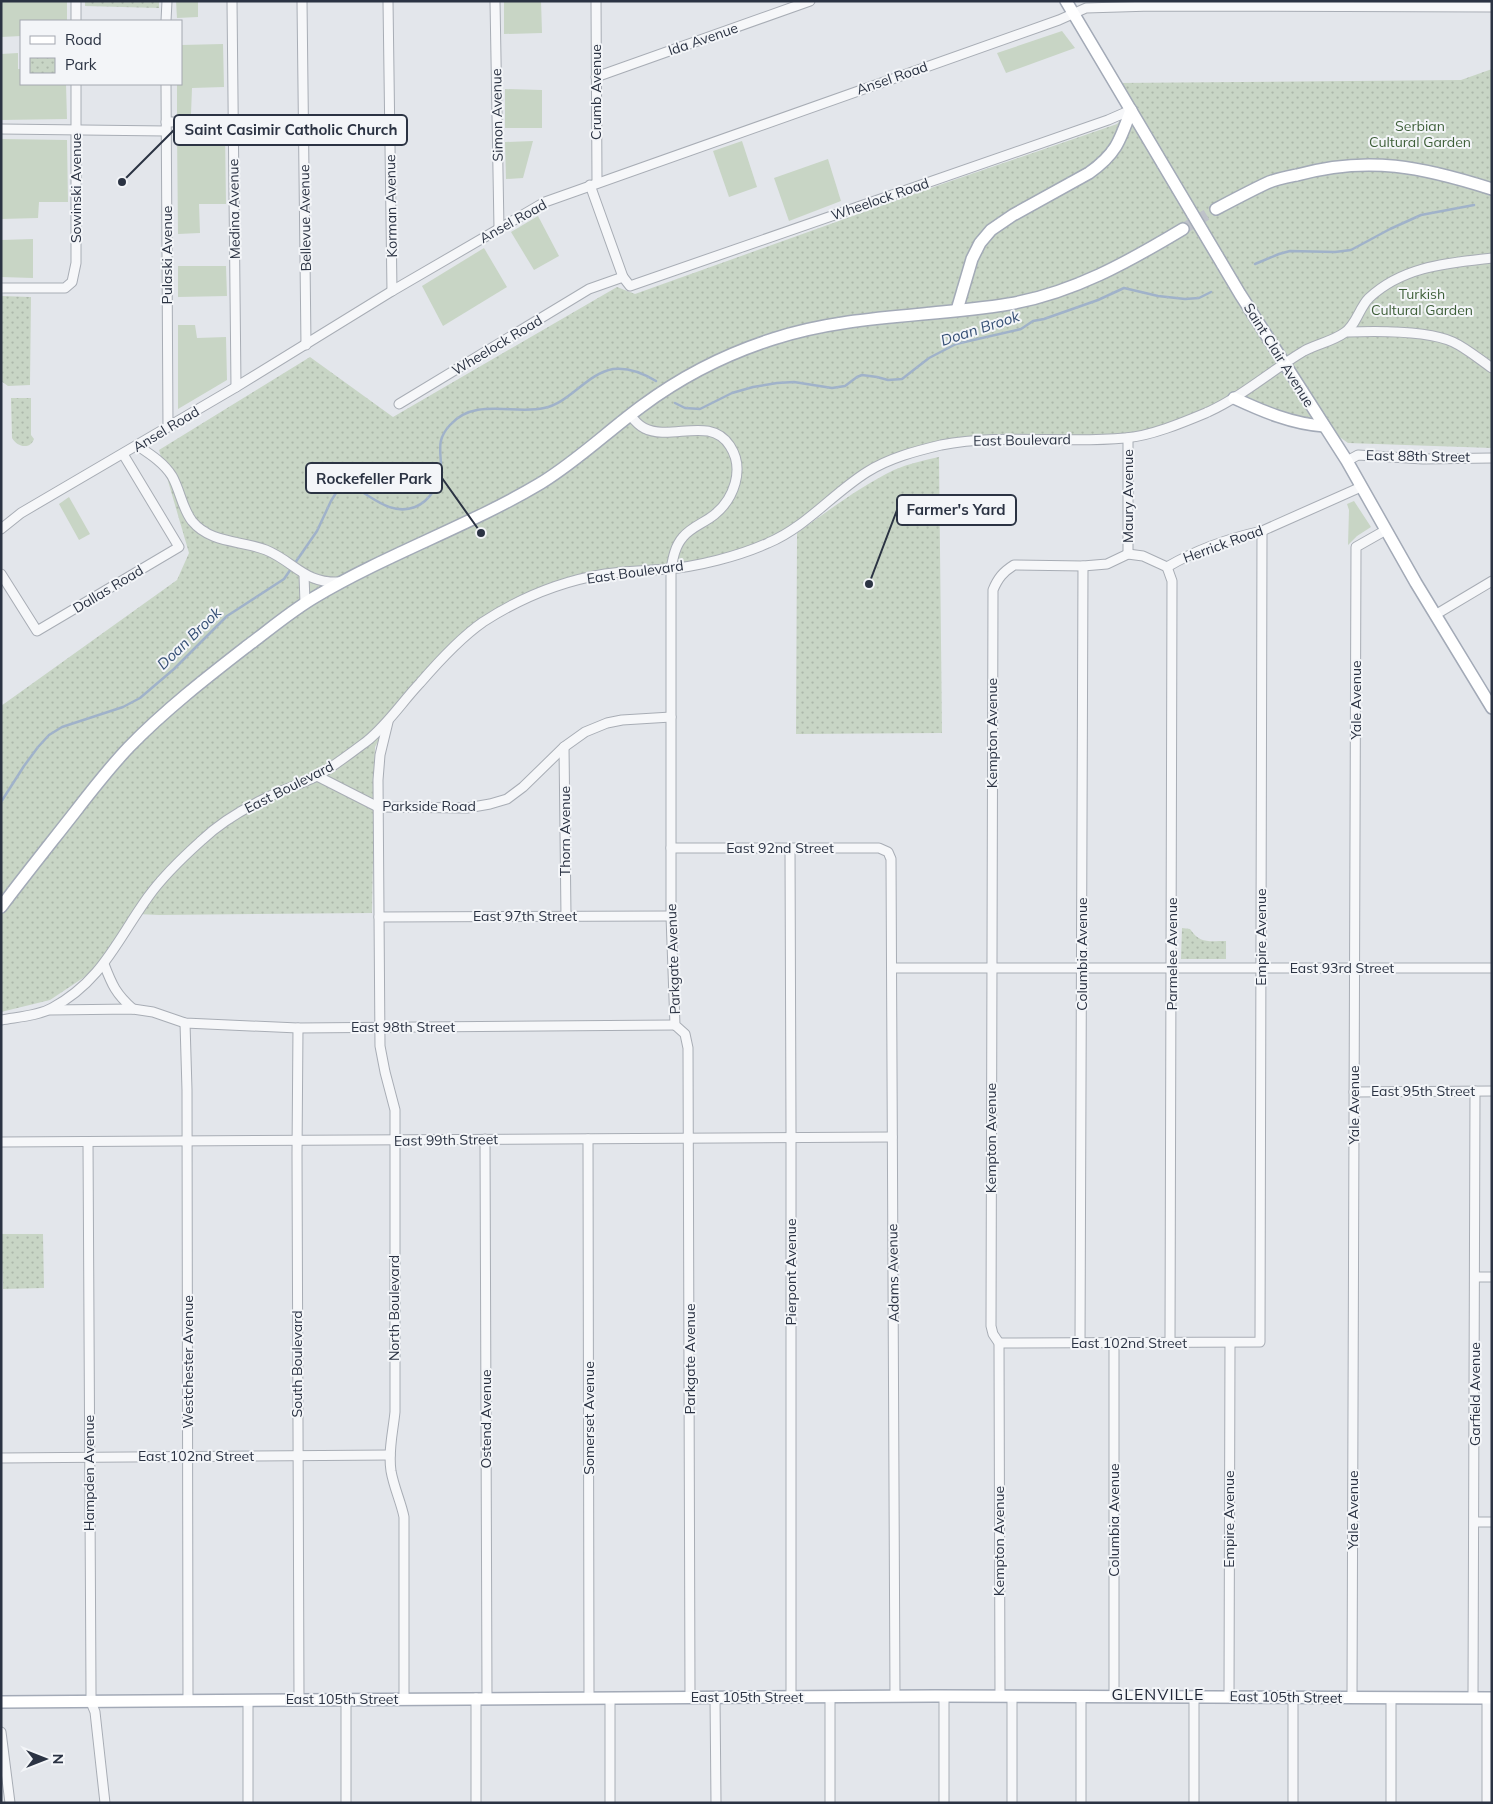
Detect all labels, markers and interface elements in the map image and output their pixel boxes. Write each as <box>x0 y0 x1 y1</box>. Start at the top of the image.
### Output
street label: Ida Avenue <box>666 19 740 59</box>
legend <box>20 20 182 85</box>
text: Road <box>65 30 102 49</box>
street label: Crumb Avenue <box>587 44 605 140</box>
text: Park <box>65 55 97 74</box>
street label: Ansel Road <box>854 57 930 99</box>
street label: Simon Avenue <box>487 68 507 162</box>
callout: Saint Casimir Catholic Church <box>174 115 407 145</box>
park label: Serbian Cultural Garden <box>1369 117 1471 151</box>
text: Saint Casimir Catholic Church <box>185 120 397 139</box>
street label: Sowinski Avenue <box>67 133 85 243</box>
street label: Korman Avenue <box>381 154 401 258</box>
street label: Medina Avenue <box>224 159 244 259</box>
street label: Bellevue Avenue <box>295 164 315 272</box>
street label: Wheelock Road <box>829 174 931 224</box>
street label: Ansel Road <box>476 195 550 247</box>
street label: Pulaski Avenue <box>158 206 176 304</box>
park label: Turkish Cultural Garden <box>1371 285 1473 319</box>
street label: Saint Clair Avenue <box>1240 300 1318 410</box>
water label: Doan Brook <box>938 306 1023 350</box>
street label: Wheelock Road <box>448 311 546 379</box>
street label: Ansel Road <box>129 402 203 456</box>
street label: East Boulevard <box>973 430 1071 450</box>
street label: East 88th Street <box>1366 446 1470 466</box>
street label: Maury Avenue <box>1119 449 1137 543</box>
callout: Rockefeller Park <box>306 463 442 493</box>
text: Rockefeller Park <box>316 469 433 488</box>
callout: Farmer's Yard <box>897 495 1016 525</box>
text: Farmer's Yard <box>907 500 1006 519</box>
street label: Herrick Road <box>1180 521 1266 567</box>
street label: East Boulevard <box>585 556 685 588</box>
street label: Dallas Road <box>70 561 146 617</box>
water label: Doan Brook <box>153 602 226 673</box>
street label: Yale Avenue <box>1347 660 1365 741</box>
street label: Kempton Avenue <box>983 678 1001 788</box>
street label: East Boulevard <box>241 757 337 817</box>
street label: Thorn Avenue <box>556 786 574 876</box>
street label: Parkside Road <box>382 797 476 815</box>
street label: East 92nd Street <box>726 839 834 857</box>
street label: Empire Avenue <box>1252 888 1270 986</box>
street label: Columbia Avenue <box>1073 897 1091 1011</box>
street label: Parmelee Avenue <box>1163 897 1181 1011</box>
street label: Parkgate Avenue <box>662 903 684 1015</box>
street label: East 97th Street <box>473 907 577 925</box>
street label: East 93rd Street <box>1290 959 1394 977</box>
street label: East 98th Street <box>351 1018 455 1036</box>
street label: Yale Avenue <box>1345 1065 1363 1146</box>
street label: East 95th Street <box>1371 1082 1475 1100</box>
street label: Kempton Avenue <box>982 1083 1000 1193</box>
street label: East 99th Street <box>394 1130 498 1150</box>
street label: Pierpont Avenue <box>782 1218 800 1326</box>
street label: Adams Avenue <box>883 1224 903 1322</box>
street label: North Boulevard <box>385 1255 403 1361</box>
street label: Westchester Avenue <box>179 1295 197 1429</box>
street label: Parkgate Avenue <box>681 1304 699 1415</box>
street label: South Boulevard <box>288 1310 306 1418</box>
street label: East 102nd Street <box>1071 1334 1187 1352</box>
street label: Garfield Avenue <box>1466 1342 1484 1446</box>
street label: Somerset Avenue <box>580 1361 598 1475</box>
street label: Ostend Avenue <box>477 1369 495 1469</box>
street label: Hampden Avenue <box>80 1415 98 1531</box>
street label: East 102nd Street <box>138 1447 254 1465</box>
street label: Columbia Avenue <box>1105 1463 1123 1577</box>
street label: Empire Avenue <box>1220 1470 1238 1568</box>
street label: Yale Avenue <box>1344 1470 1362 1551</box>
street label: Kempton Avenue <box>990 1486 1008 1596</box>
district label: GLENVILLE <box>1112 1684 1204 1704</box>
street label: East 105th Street <box>1230 1687 1343 1707</box>
street label: East 105th Street <box>691 1688 803 1706</box>
street label: East 105th Street <box>286 1690 398 1708</box>
north arrow <box>20 1734 70 1784</box>
text: N <box>49 1754 67 1764</box>

